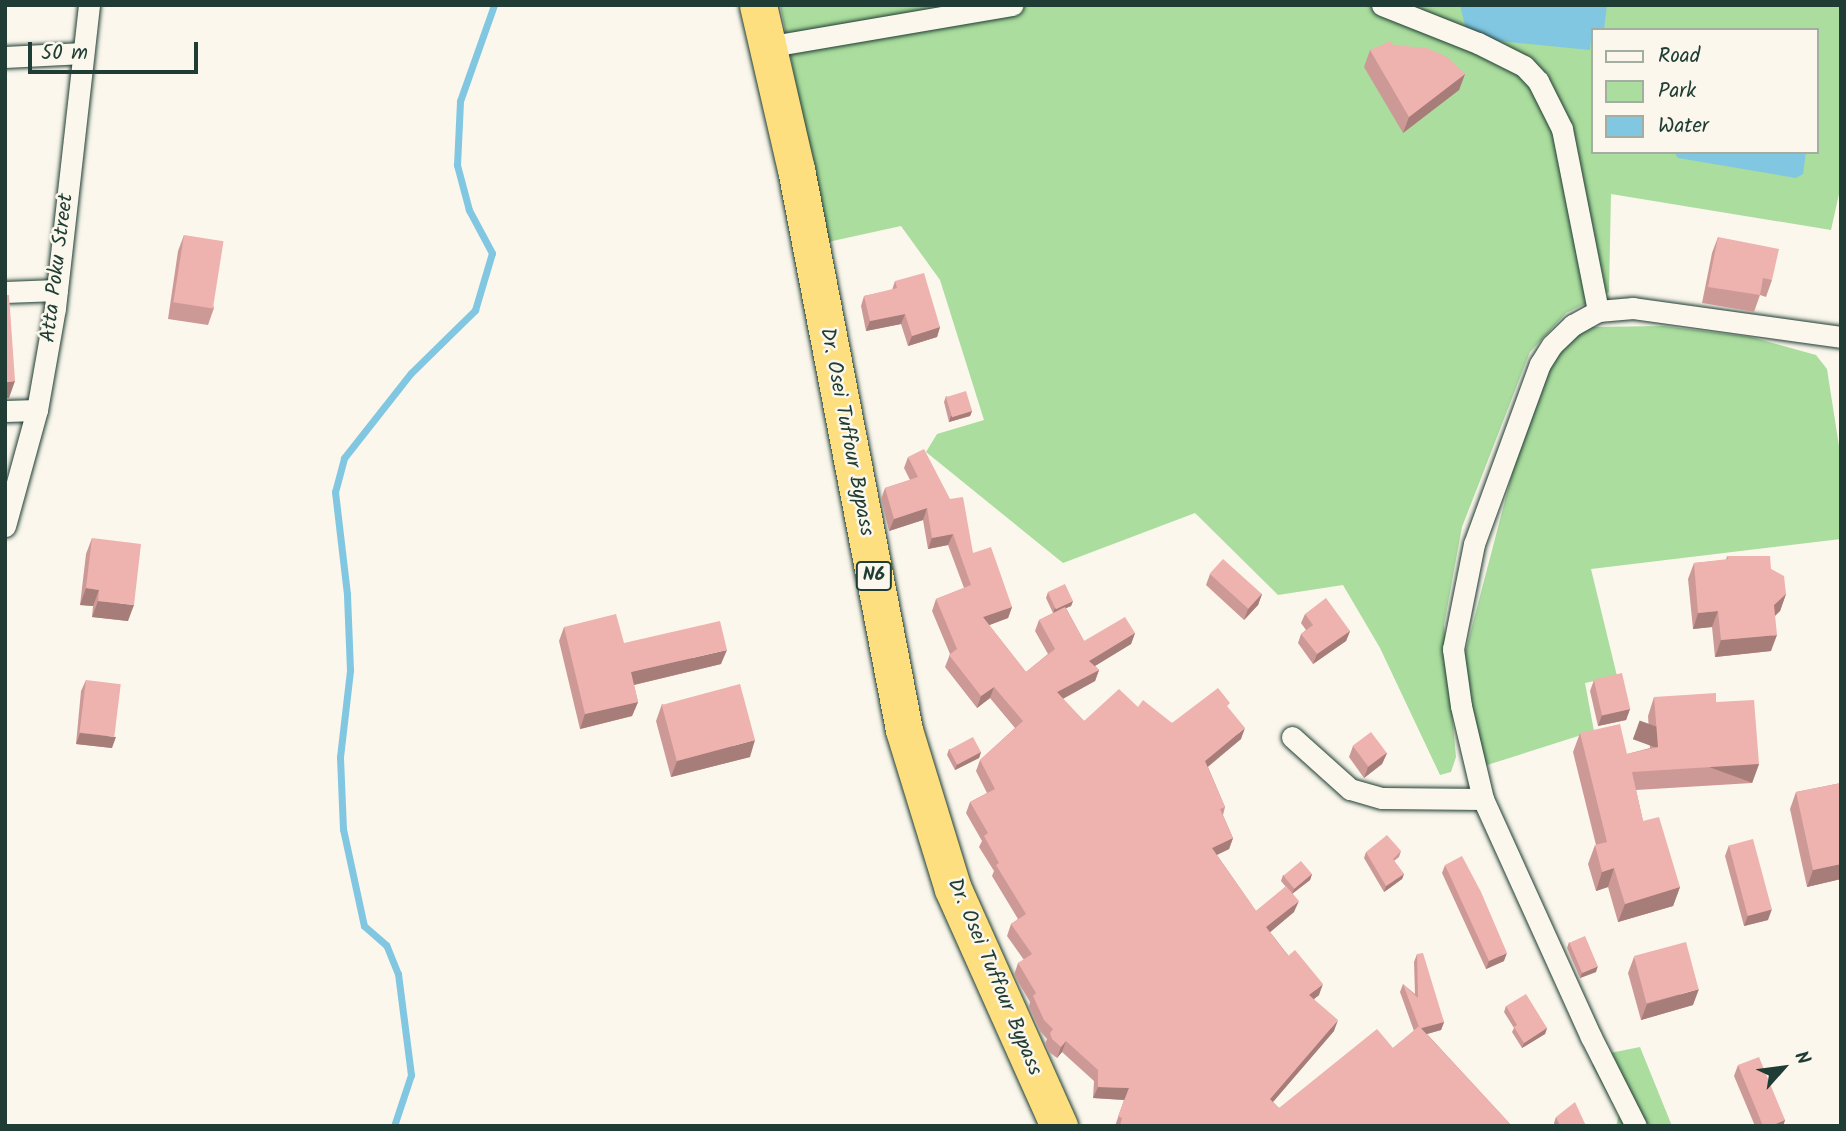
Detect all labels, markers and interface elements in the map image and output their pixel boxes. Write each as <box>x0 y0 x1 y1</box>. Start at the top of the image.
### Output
scale bar <box>32 28 201 72</box>
legend <box>1590 28 1818 154</box>
text: 50 m <box>41 37 88 70</box>
text: Road <box>1658 40 1700 73</box>
text: Park <box>1658 75 1696 108</box>
text: Water <box>1658 110 1709 143</box>
street label: Atta Poku Street <box>36 192 80 344</box>
street label: Dr. Osei Tuffour Bypass <box>813 326 879 538</box>
road number: N6 <box>855 561 893 592</box>
street label: Dr. Osei Tuffour Bypass <box>941 875 1047 1079</box>
north arrow <box>1748 1033 1818 1103</box>
text: N <box>1785 1046 1818 1070</box>

